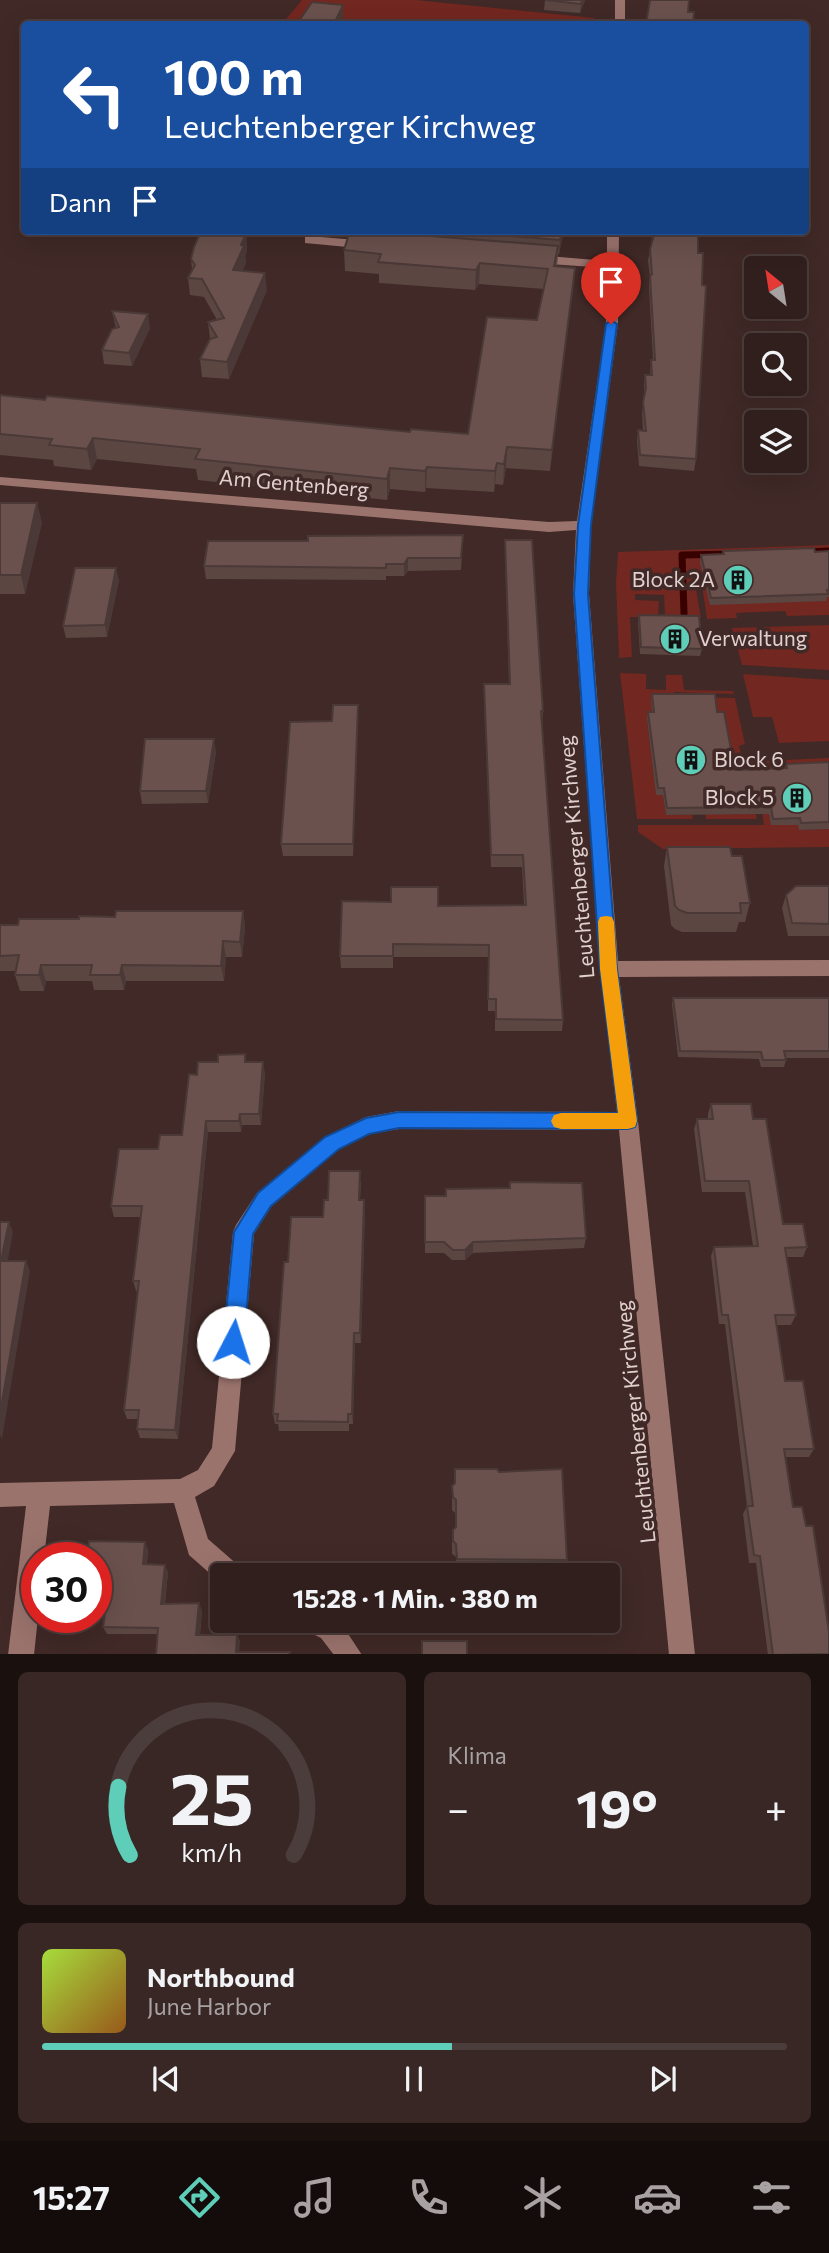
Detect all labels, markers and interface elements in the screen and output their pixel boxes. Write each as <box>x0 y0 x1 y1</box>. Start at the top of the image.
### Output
text: 100 m <box>164 45 303 105</box>
icon: left <box>49 49 140 140</box>
text: Leuchtenberger Kirchweg <box>164 105 536 145</box>
icon: arrive <box>126 182 164 220</box>
text: Dann <box>49 186 112 217</box>
pin <box>581 252 641 324</box>
north arrow <box>744 256 807 318</box>
map controls <box>744 256 807 473</box>
icon: arrive <box>592 263 630 301</box>
button: search <box>744 333 807 396</box>
button: layers <box>744 410 807 473</box>
street label: Am Gentenberg <box>218 464 370 502</box>
building icon: Block 2A <box>721 563 755 597</box>
place label: Block 2A <box>632 566 715 591</box>
building icon: Verwaltung <box>658 622 692 656</box>
place label: Verwaltung <box>698 625 807 650</box>
street label: Leuchtenberger Kirchweg <box>552 735 599 980</box>
building icon: Block 6 <box>674 743 708 777</box>
place label: Block 6 <box>714 746 784 771</box>
building icon: Block 5 <box>780 781 814 815</box>
place label: Block 5 <box>705 784 774 809</box>
street label: Leuchtenberger Kirchweg <box>609 1300 660 1545</box>
position arrow <box>196 1305 270 1379</box>
speed limit sign: 30 <box>21 1542 112 1633</box>
text: 15:28 · 1 Min. · 380 m <box>292 1582 538 1613</box>
text: Klima <box>448 1741 507 1769</box>
text: 25 <box>170 1751 254 1840</box>
text: 19° <box>576 1775 658 1839</box>
text: − <box>448 1784 469 1831</box>
text: + <box>765 1784 787 1831</box>
text: km/h <box>181 1836 242 1866</box>
text: Northbound <box>147 1961 295 1992</box>
text: June Harbor <box>147 1992 271 2020</box>
icon: previous <box>147 2060 185 2098</box>
icon: pause <box>395 2060 433 2098</box>
icon: next <box>644 2060 682 2098</box>
icon: directions <box>175 2173 224 2222</box>
icon: music <box>290 2173 339 2222</box>
icon: phone <box>404 2173 453 2222</box>
icon: climate <box>518 2173 567 2222</box>
icon: car <box>633 2173 682 2222</box>
icon: filters <box>747 2173 796 2222</box>
text: 15:27 <box>33 2177 110 2217</box>

